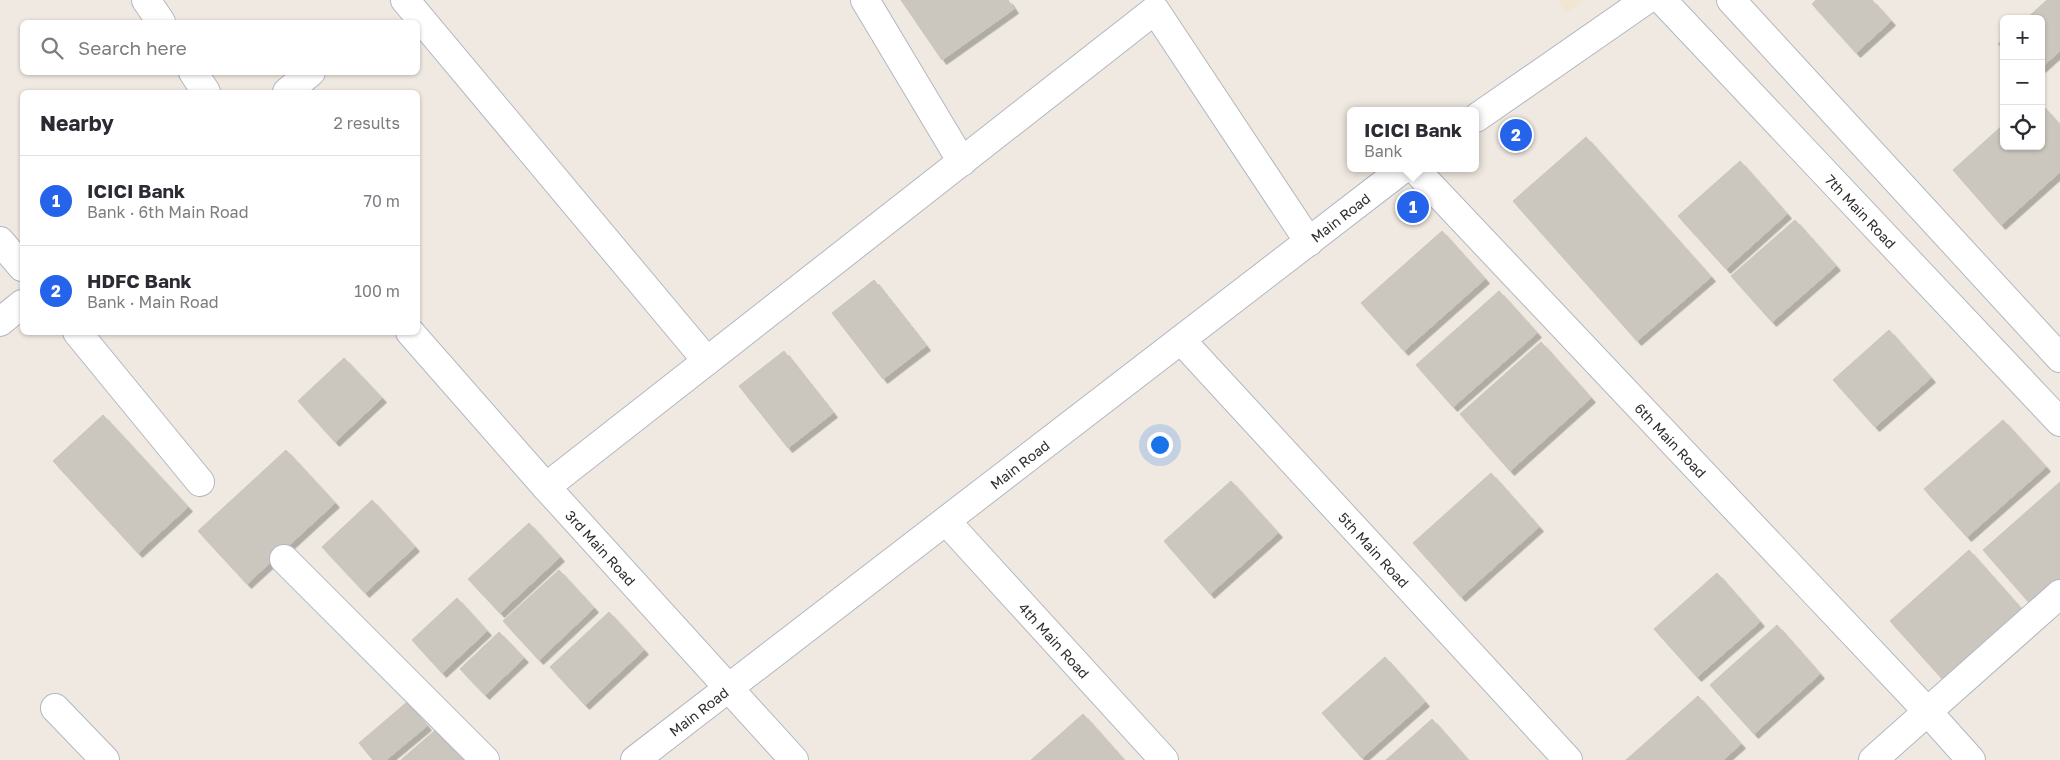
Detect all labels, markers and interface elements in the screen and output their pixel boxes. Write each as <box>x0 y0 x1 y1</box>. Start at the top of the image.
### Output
map controls <box>2000 15 2045 150</box>
button: + <box>2000 15 2045 60</box>
search box <box>20 20 420 75</box>
icon: search <box>38 34 66 62</box>
text: Search here <box>78 36 187 59</box>
button: − <box>2000 60 2045 105</box>
button: locate <box>2000 105 2045 150</box>
popup <box>1347 107 1479 172</box>
text: Nearby <box>40 110 114 136</box>
text: 2 results <box>334 113 400 133</box>
pin: 2 <box>1500 116 1532 154</box>
text: ICICI Bank <box>1364 118 1462 141</box>
text: Bank <box>1364 141 1403 161</box>
street label: 7th Main Road <box>1822 170 1900 251</box>
text: ICICI Bank <box>87 179 185 202</box>
pin: 1 <box>1397 188 1429 226</box>
street label: Main Road <box>1307 189 1373 245</box>
text: 1 <box>52 191 60 211</box>
text: 70 m <box>363 191 400 211</box>
text: Bank · 6th Main Road <box>87 202 249 222</box>
text: HDFC Bank <box>87 269 192 292</box>
text: 2 <box>51 281 61 301</box>
text: 100 m <box>354 281 400 301</box>
text: Bank · Main Road <box>87 292 219 312</box>
street label: 6th Main Road <box>1632 399 1710 481</box>
your location <box>1147 432 1173 458</box>
street label: Main Road <box>986 436 1052 492</box>
street label: 3rd Main Road <box>562 506 640 589</box>
street label: 5th Main Road <box>1335 509 1413 591</box>
street label: 4th Main Road <box>1016 599 1093 681</box>
street label: Main Road <box>665 683 731 739</box>

